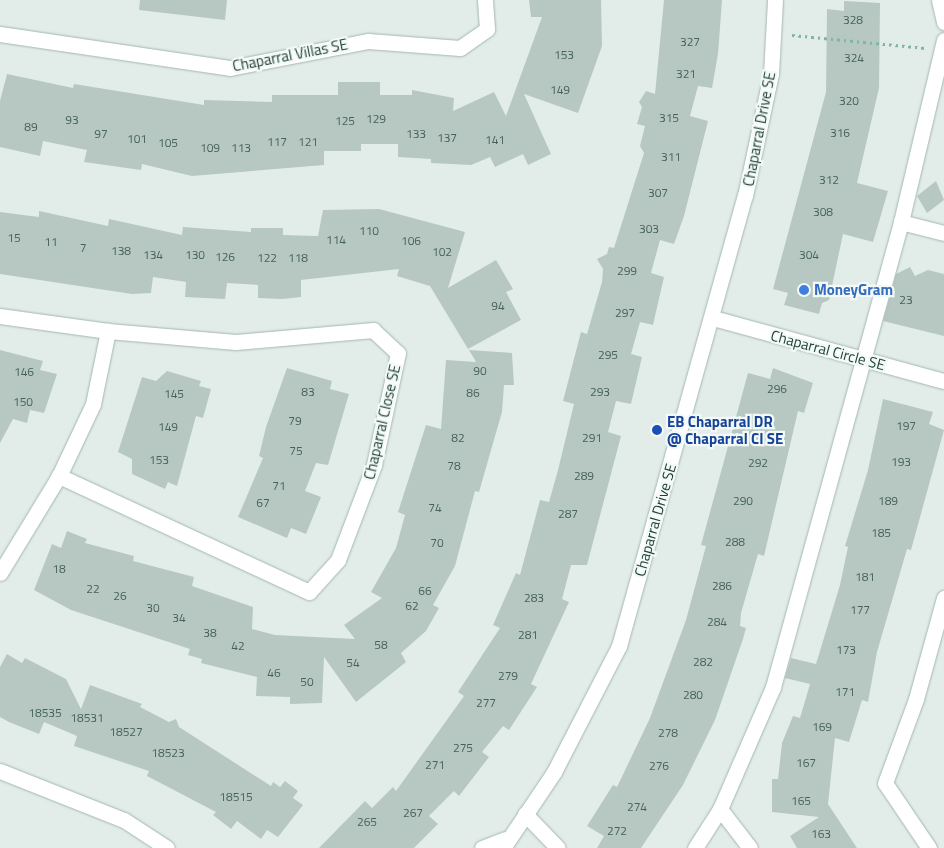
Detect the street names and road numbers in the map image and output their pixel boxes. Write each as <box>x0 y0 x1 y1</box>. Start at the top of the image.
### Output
street label: Chaparral Villas SE <box>231 35 349 75</box>
street label: Chaparral Drive SE <box>739 70 779 188</box>
street label: Chaparral Circle SE <box>769 326 887 374</box>
street label: Chaparral Close SE <box>360 363 404 481</box>
street label: Chaparral Drive SE <box>630 462 680 578</box>

